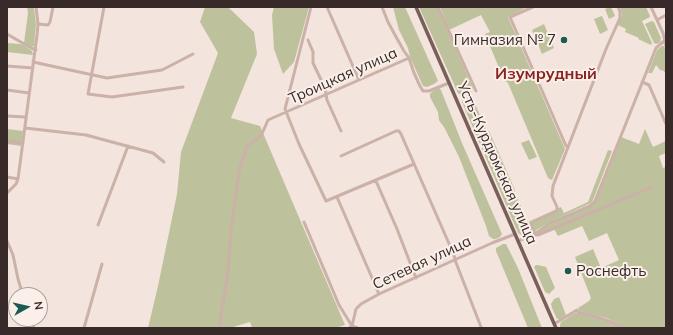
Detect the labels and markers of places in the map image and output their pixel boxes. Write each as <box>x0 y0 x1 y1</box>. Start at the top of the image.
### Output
place label: Гимназия № 7 <box>454 31 556 49</box>
marker: Гимназия № 7 <box>559 35 569 45</box>
place label: Роснефть <box>576 262 646 280</box>
marker: Роснефть <box>563 266 573 276</box>

